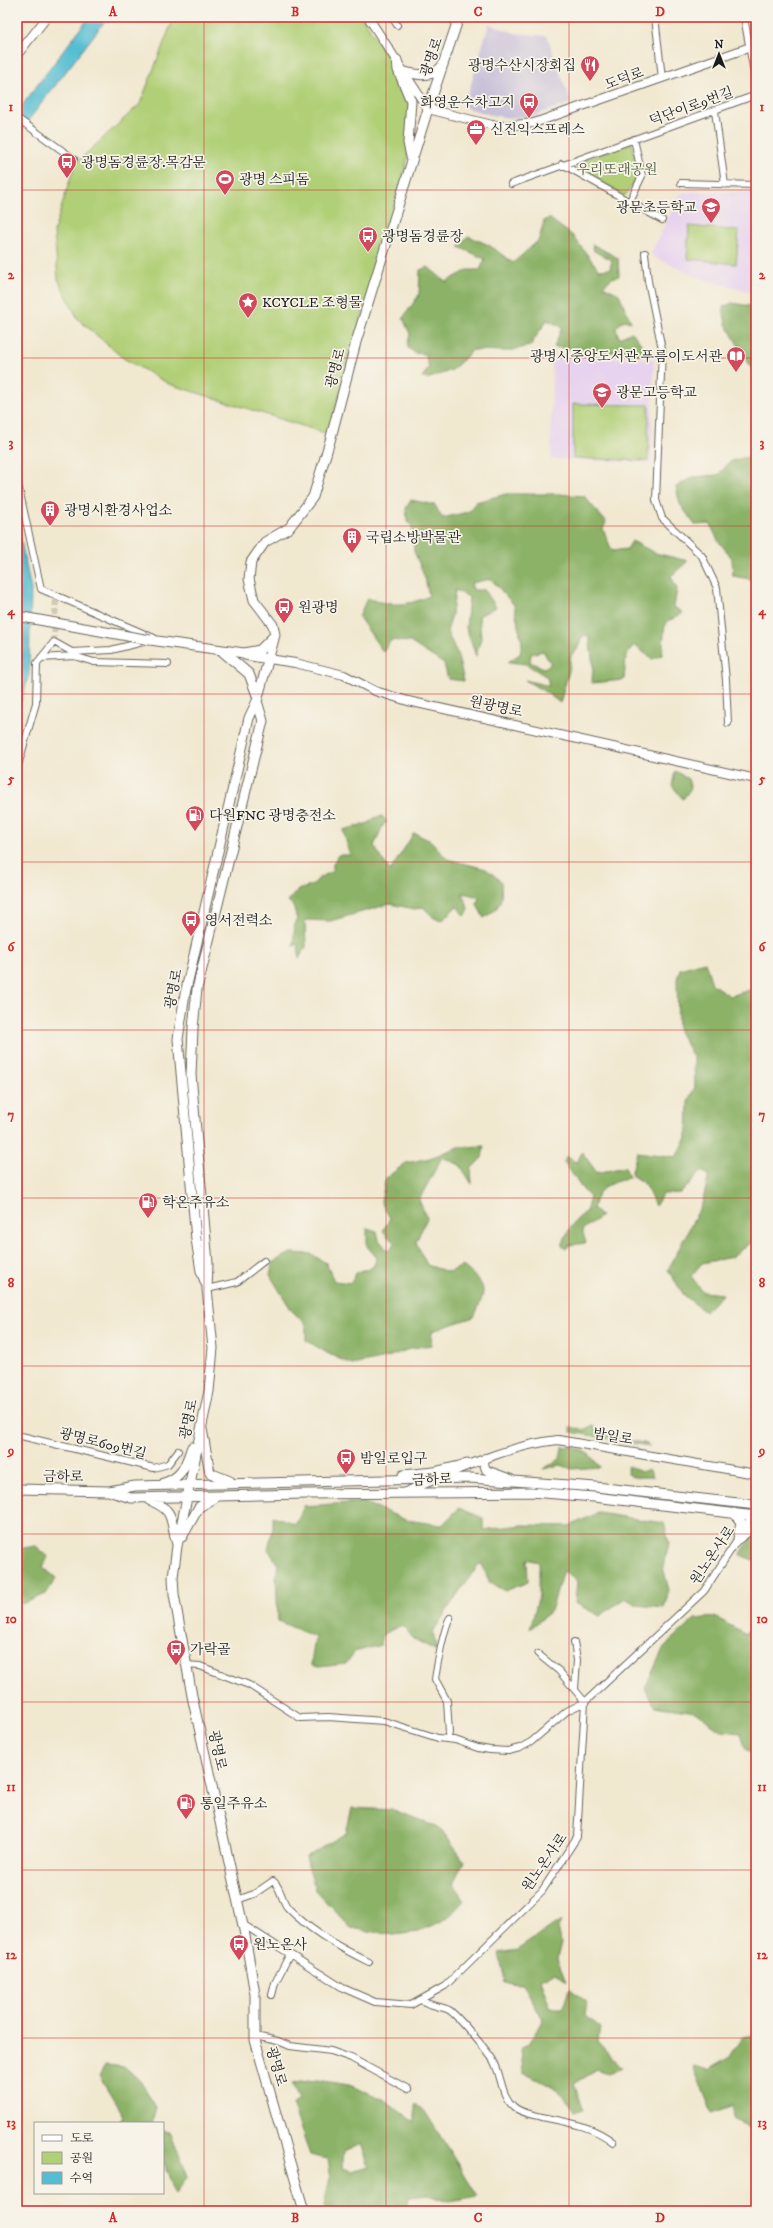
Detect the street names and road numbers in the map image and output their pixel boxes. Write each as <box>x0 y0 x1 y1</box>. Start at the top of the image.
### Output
street label: 광명로 <box>417 35 447 79</box>
street label: 도덕로 <box>602 63 647 94</box>
street label: 덕단이로9번길 <box>647 83 736 130</box>
street label: 광명로 <box>322 346 350 390</box>
street label: 원광명로 <box>467 693 525 722</box>
street label: 광명로 <box>161 967 187 1011</box>
street label: 광명로 <box>176 1397 202 1441</box>
street label: 광명로609번길 <box>57 1424 148 1464</box>
street label: 밤일로 <box>591 1425 635 1449</box>
street label: 금하로 <box>43 1468 84 1486</box>
street label: 금하로 <box>411 1470 453 1490</box>
street label: 원노온사로 <box>686 1522 739 1589</box>
street label: 광명로 <box>204 1728 230 1772</box>
street label: 원노온사로 <box>518 1829 572 1895</box>
street label: 광명로 <box>262 2044 290 2089</box>

